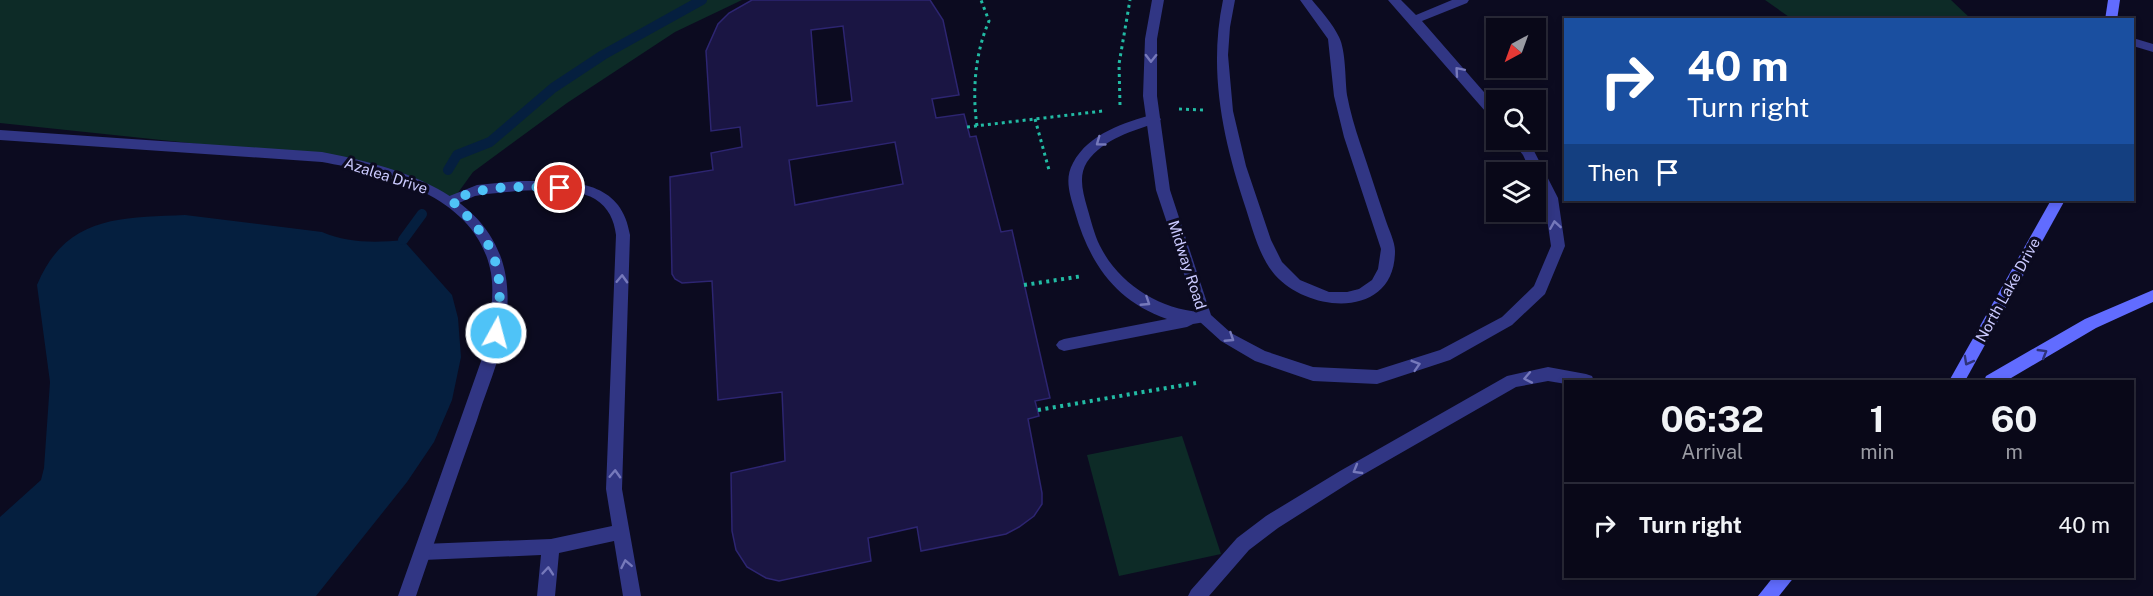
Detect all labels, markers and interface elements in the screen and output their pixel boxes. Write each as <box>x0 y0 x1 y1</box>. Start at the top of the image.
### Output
north arrow <box>1486 18 1546 78</box>
map controls <box>1486 18 1546 222</box>
text: 40 m <box>1687 41 1789 90</box>
icon: right <box>1588 42 1666 120</box>
one-way arrow <box>1145 53 1157 62</box>
one-way arrow <box>1455 67 1466 78</box>
button: search <box>1486 90 1546 150</box>
text: Turn right <box>1687 91 1810 123</box>
one-way arrow <box>1096 134 1107 145</box>
street label: Azalea Drive <box>342 154 430 197</box>
icon: arrive <box>1651 156 1684 189</box>
text: Then <box>1588 160 1639 186</box>
pin <box>534 162 585 213</box>
button: layers <box>1486 162 1546 222</box>
icon: arrive <box>543 171 576 204</box>
street label: Midway Road <box>1165 218 1210 312</box>
one-way arrow <box>1550 220 1562 229</box>
street label: North Lake Drive <box>1972 235 2043 345</box>
one-way arrow <box>615 275 628 284</box>
one-way arrow <box>1139 295 1150 306</box>
position arrow <box>464 301 528 365</box>
one-way arrow <box>1224 331 1235 342</box>
one-way arrow <box>2037 349 2047 360</box>
one-way arrow <box>1964 354 1975 365</box>
one-way arrow <box>1410 360 1421 372</box>
one-way arrow <box>1524 371 1534 384</box>
text: 06:32 <box>1660 398 1764 440</box>
text: 1 <box>1870 398 1885 440</box>
text: 60 <box>1991 398 2038 440</box>
text: Arrival <box>1681 440 1743 464</box>
text: min <box>1860 440 1894 464</box>
text: m <box>2005 440 2023 464</box>
one-way arrow <box>1353 463 1363 474</box>
one-way arrow <box>608 470 621 479</box>
icon: right <box>1588 509 1621 542</box>
text: Turn right <box>1639 512 1742 538</box>
text: 40 m <box>2058 512 2110 538</box>
one-way arrow <box>620 559 633 569</box>
one-way arrow <box>541 567 554 576</box>

